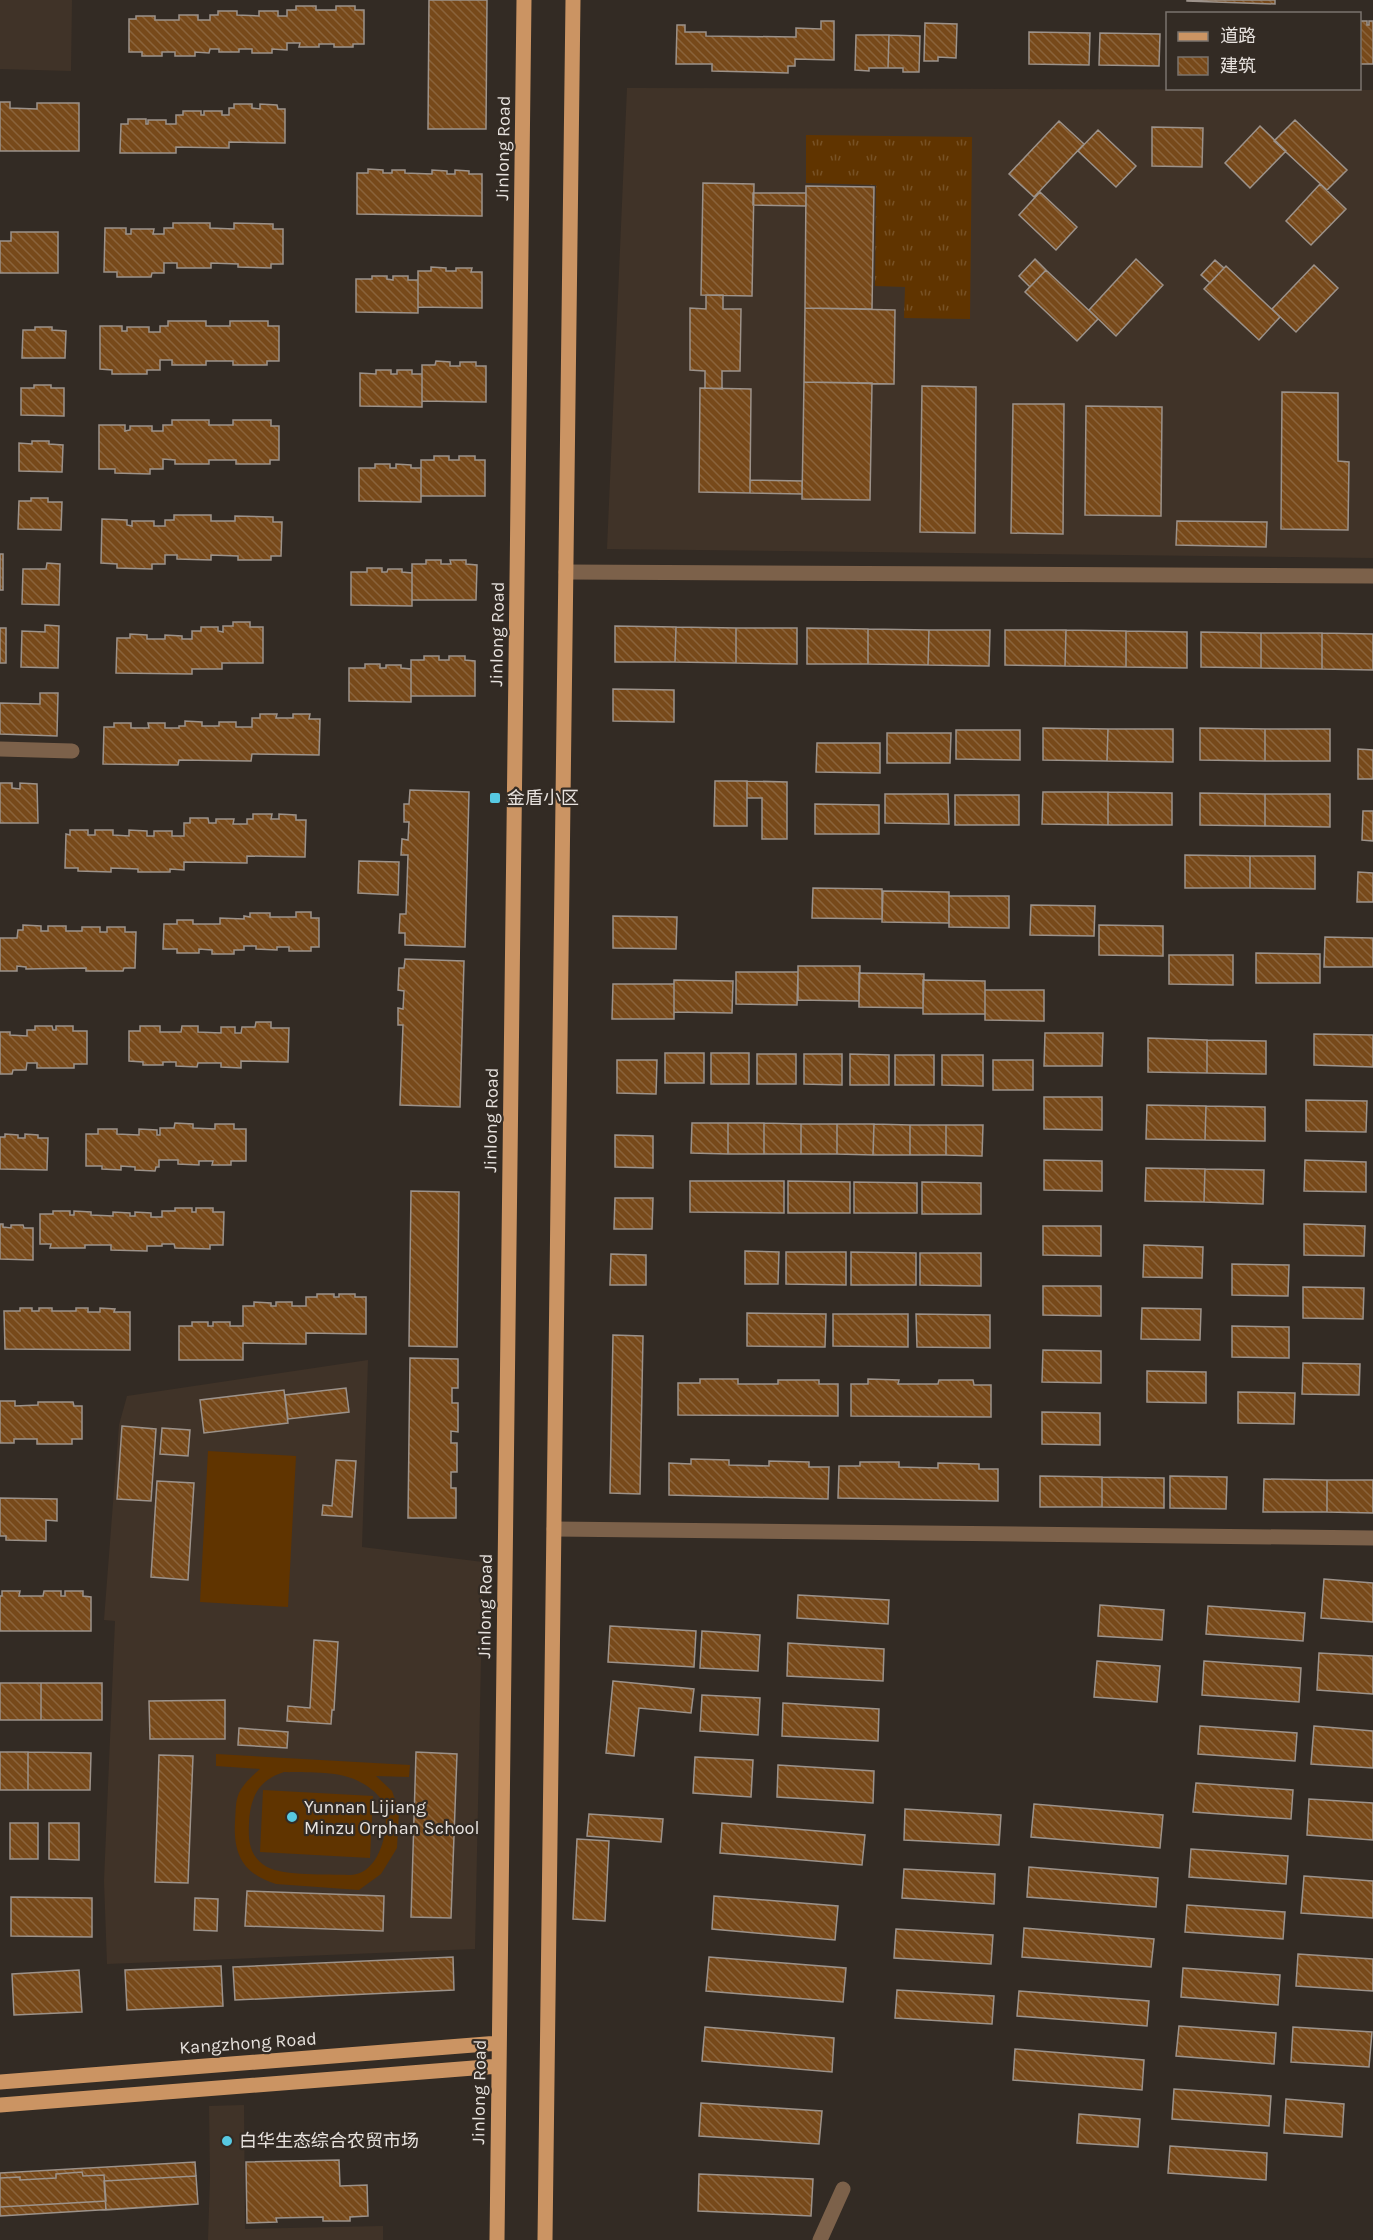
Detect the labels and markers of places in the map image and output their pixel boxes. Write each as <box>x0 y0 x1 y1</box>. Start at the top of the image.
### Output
place label: 金盾小区 <box>507 787 579 809</box>
marker: 金盾小区 <box>488 791 502 805</box>
place label: Yunnan Lijiang Minzu Orphan School <box>304 1796 480 1839</box>
marker: Yunnan Lijiang Minzu Orphan School <box>285 1810 299 1824</box>
place label: 白华生态综合农贸市场 <box>239 2130 419 2152</box>
marker: 白华生态综合农贸市场 <box>220 2134 234 2148</box>

